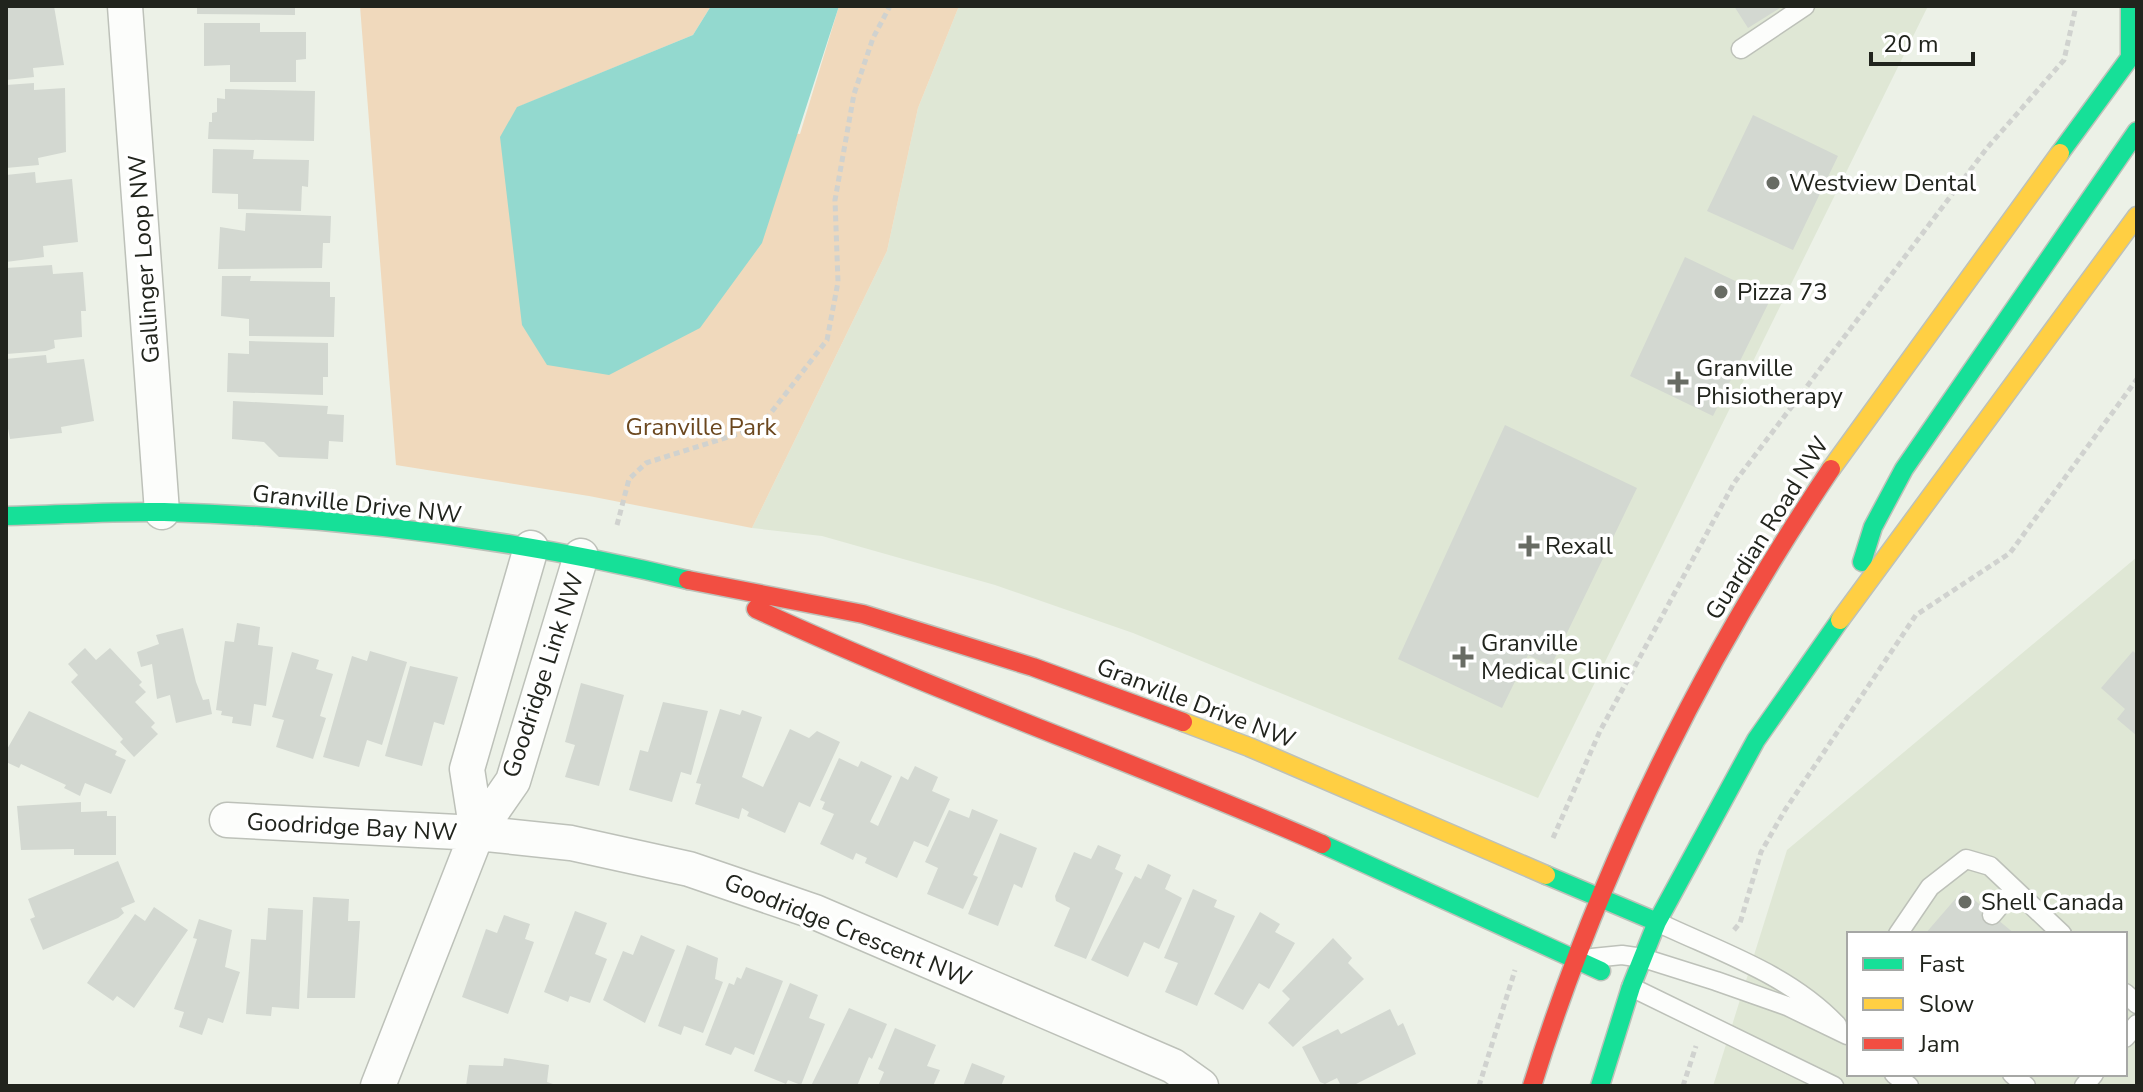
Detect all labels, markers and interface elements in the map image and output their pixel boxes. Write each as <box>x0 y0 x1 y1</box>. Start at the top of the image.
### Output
scale bar <box>1871 16 1973 66</box>
text: 20 m <box>1883 28 1939 60</box>
street label: Gallinger Loop NW <box>121 154 167 364</box>
place label: Westview Dental <box>1789 167 1976 199</box>
marker: Westview Dental <box>1764 174 1782 192</box>
place label: Pizza 73 <box>1737 276 1828 308</box>
marker: Pizza 73 <box>1712 283 1730 301</box>
place label: Granville Phisiotherapy <box>1696 352 1844 412</box>
marker: Granville Phisiotherapy <box>1667 371 1689 393</box>
park label: Granville Park <box>625 411 777 443</box>
street label: Guardian Road NW <box>1698 430 1836 626</box>
street label: Granville Drive NW <box>251 477 463 531</box>
place label: Rexall <box>1545 530 1613 562</box>
marker: Rexall <box>1520 537 1538 555</box>
street label: Goodridge Link NW <box>495 568 591 782</box>
place label: Granville Medical Clinic <box>1481 627 1630 687</box>
marker: Granville Medical Clinic <box>1452 646 1474 668</box>
street label: Granville Drive NW <box>1092 650 1300 756</box>
street label: Goodridge Bay NW <box>246 806 458 848</box>
street label: Goodridge Crescent NW <box>720 866 976 994</box>
place label: Shell Canada <box>1981 886 2124 918</box>
marker: Shell Canada <box>1956 893 1974 911</box>
legend <box>1847 932 2127 1076</box>
text: Fast <box>1919 948 1965 980</box>
text: Slow <box>1919 988 1974 1020</box>
text: Jam <box>1918 1028 1960 1060</box>

